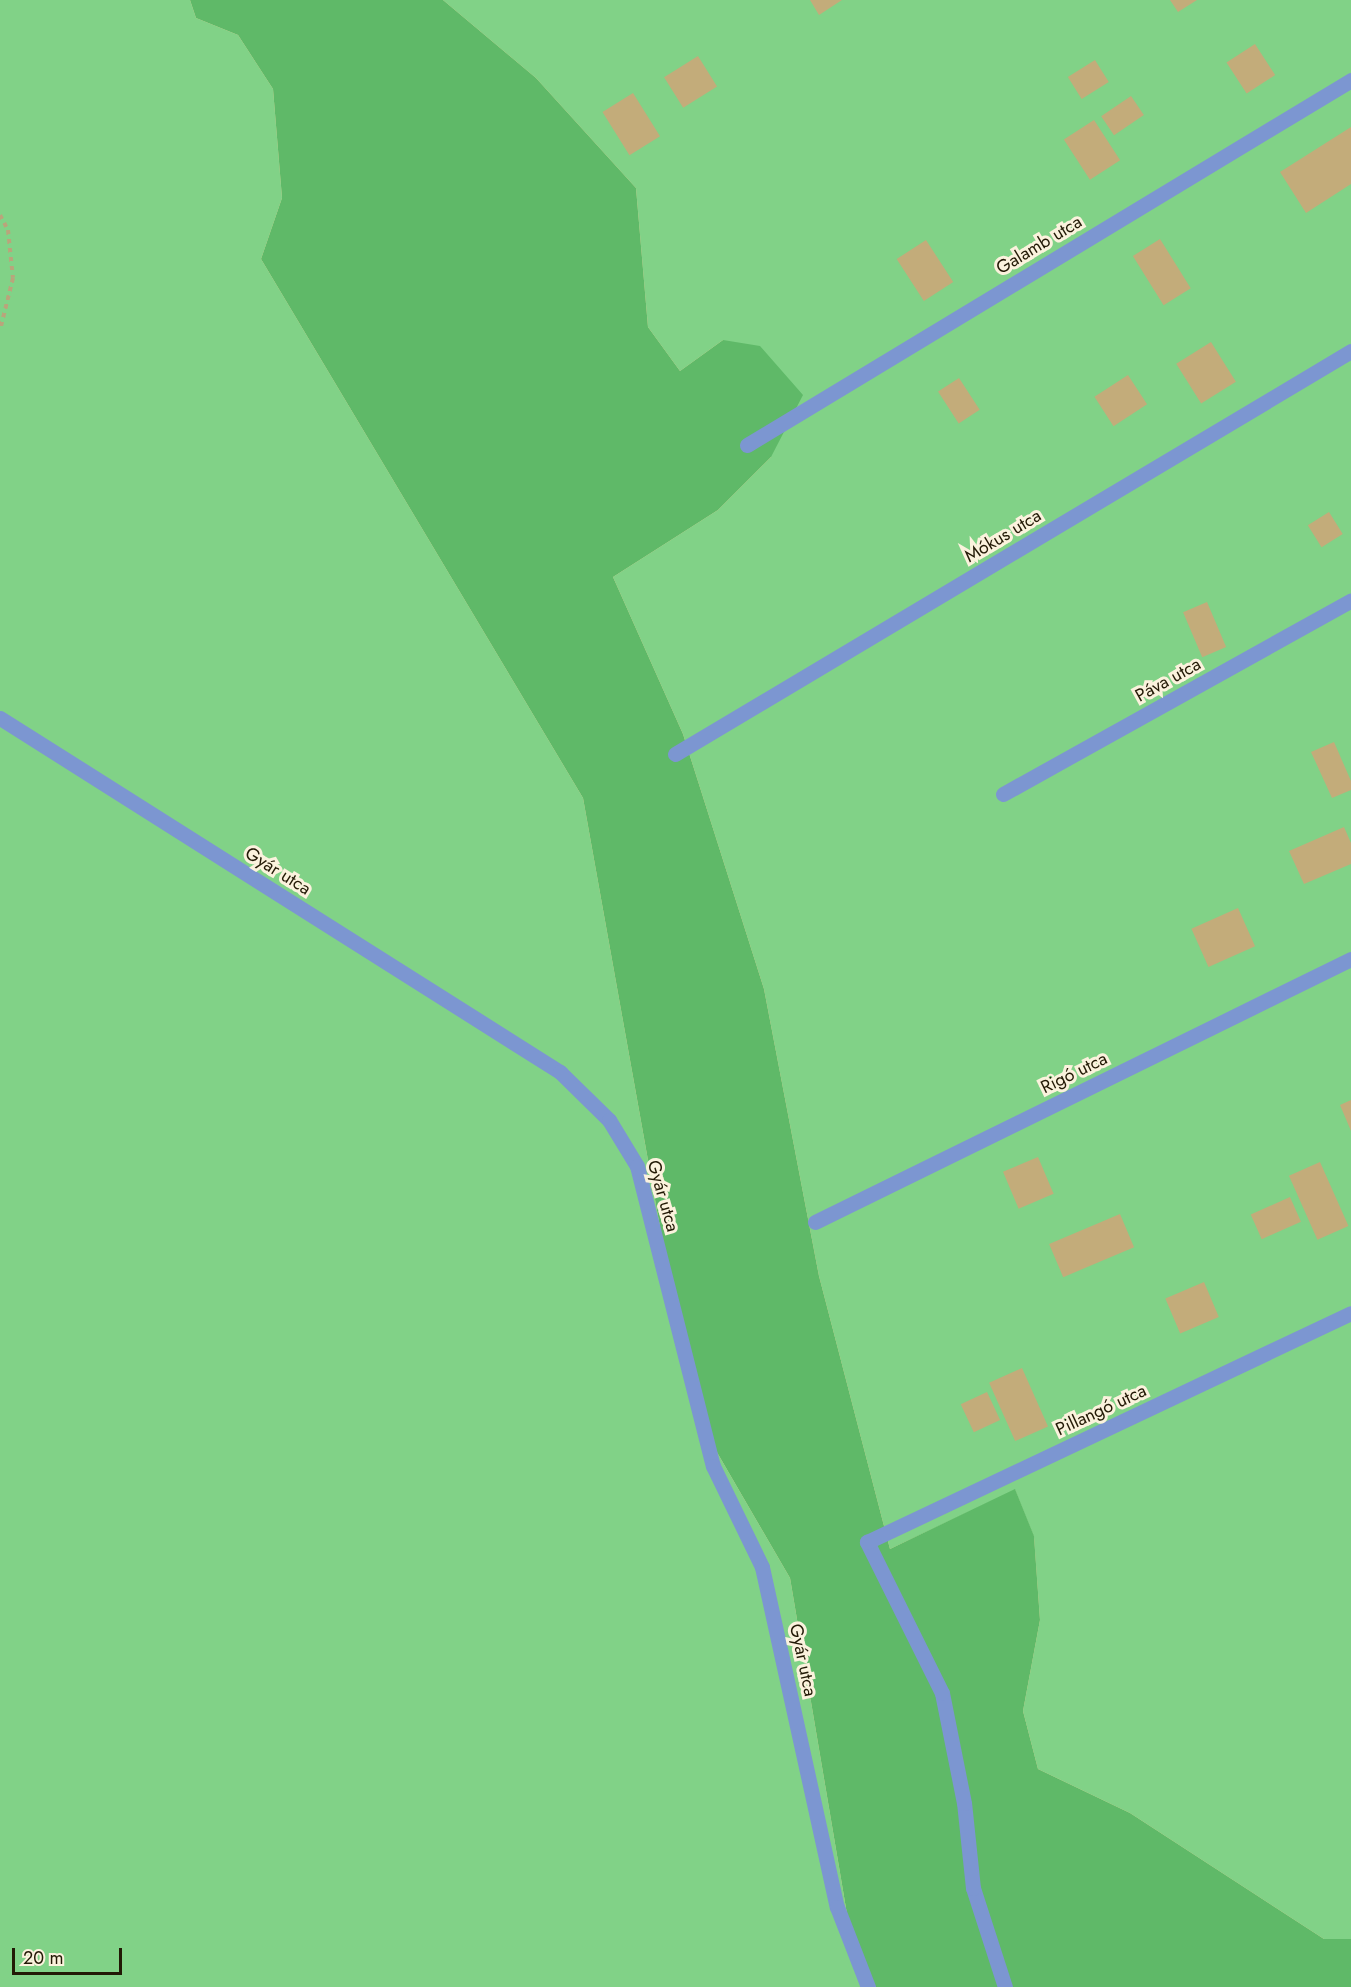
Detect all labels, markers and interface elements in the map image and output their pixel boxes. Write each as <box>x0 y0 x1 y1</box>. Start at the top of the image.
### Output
street label: Galamb utca <box>992 211 1086 279</box>
street label: Mókus utca <box>961 505 1045 567</box>
street label: Páva utca <box>1131 653 1205 707</box>
street label: Gyár utca <box>241 842 315 900</box>
street label: Rigó utca <box>1037 1048 1111 1098</box>
street label: Gyár utca <box>642 1158 684 1234</box>
street label: Pillangó utca <box>1052 1380 1150 1440</box>
street label: Gyár utca <box>785 1622 821 1698</box>
scale bar <box>15 1936 124 1974</box>
text: 20 m <box>23 1945 63 1971</box>

